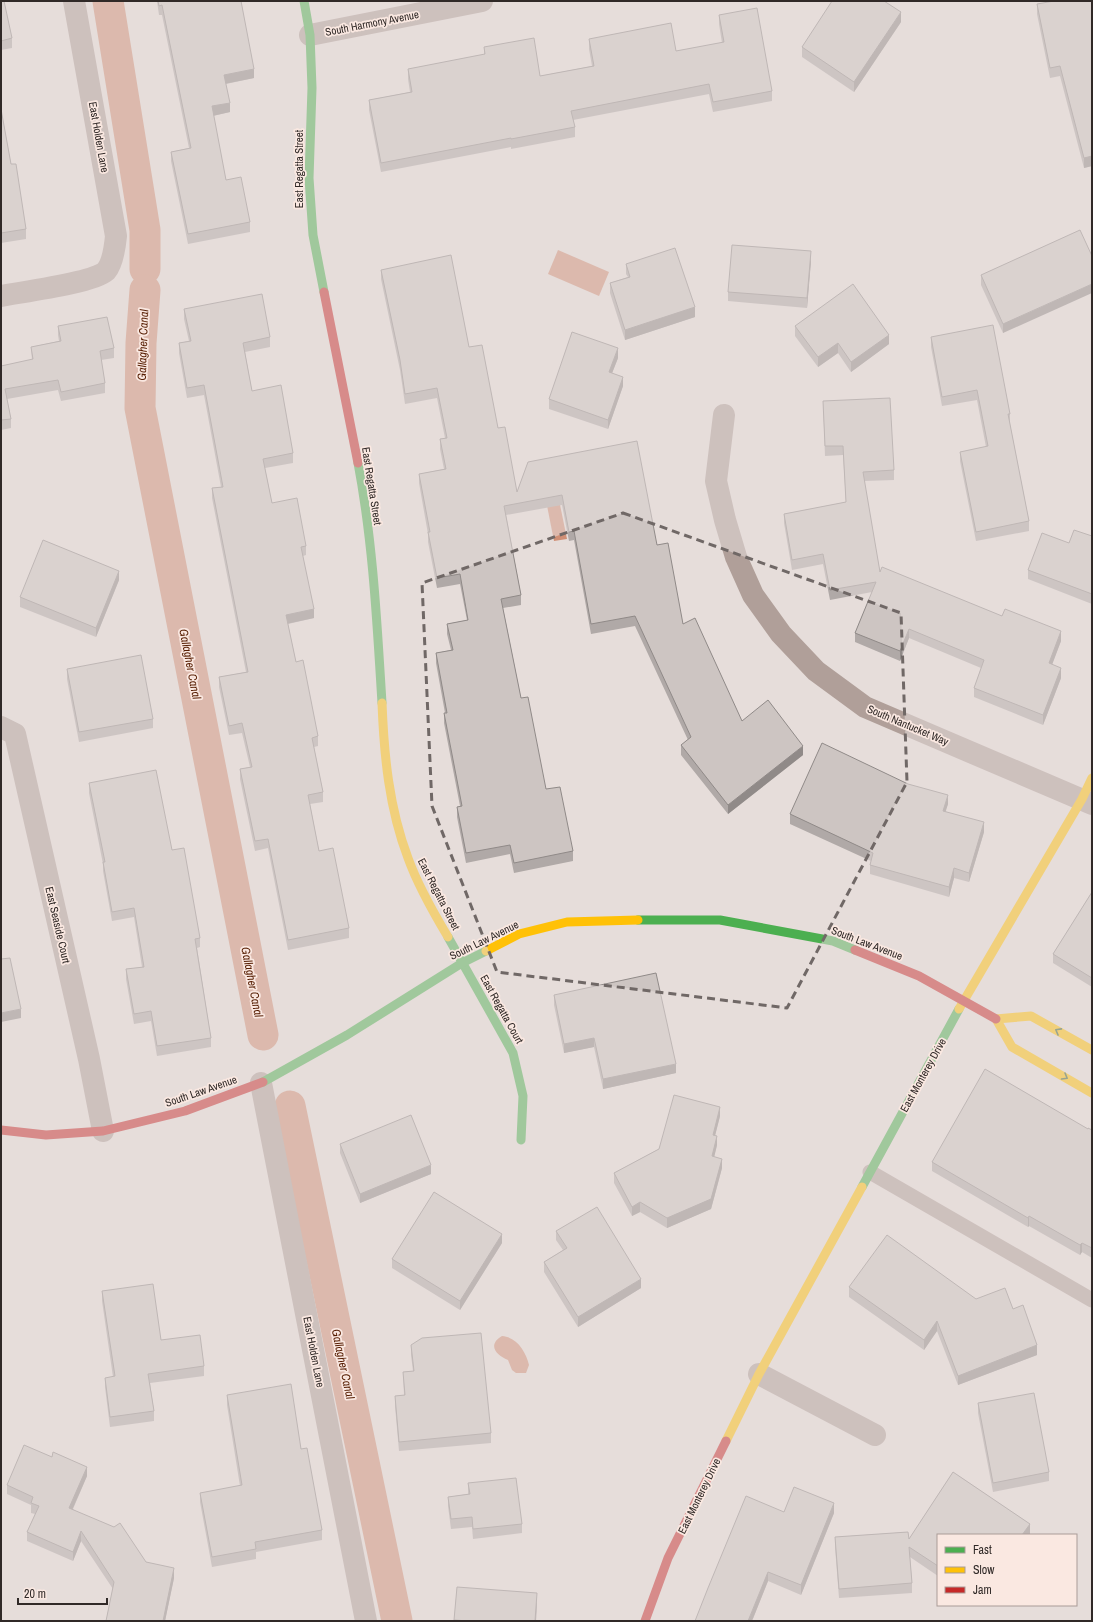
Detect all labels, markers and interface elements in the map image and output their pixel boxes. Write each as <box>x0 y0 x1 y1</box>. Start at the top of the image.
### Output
street label: South Harmony Avenue <box>324 7 420 39</box>
street label: East Holden Lane <box>86 100 112 174</box>
street label: East Regatta Street <box>292 129 306 208</box>
water label: Gallagher Canal <box>134 308 152 381</box>
street label: East Regatta Street <box>359 446 385 526</box>
water label: Gallagher Canal <box>175 628 205 701</box>
street label: South Nantucket Way <box>865 702 951 749</box>
street label: East Regatta Street <box>415 856 463 933</box>
street label: East Seaside Court <box>42 885 74 965</box>
street label: South Law Avenue <box>447 917 521 963</box>
street label: South Law Avenue <box>829 923 905 963</box>
water label: Gallagher Canal <box>237 946 267 1019</box>
street label: East Regatta Court <box>477 972 527 1046</box>
one-way arrow <box>1055 1028 1062 1035</box>
street label: East Monterey Drive <box>897 1036 949 1114</box>
street label: South Law Avenue <box>163 1072 239 1110</box>
one-way arrow <box>1061 1072 1068 1079</box>
street label: East Holden Lane <box>300 1315 328 1389</box>
water label: Gallagher Canal <box>328 1328 358 1401</box>
street label: East Monterey Drive <box>675 1456 723 1536</box>
legend <box>937 1534 1077 1606</box>
text: Fast <box>973 1542 992 1558</box>
text: Slow <box>973 1562 995 1578</box>
scale bar <box>18 1580 107 1606</box>
text: Jam <box>973 1582 992 1598</box>
text: 20 m <box>24 1586 46 1602</box>

